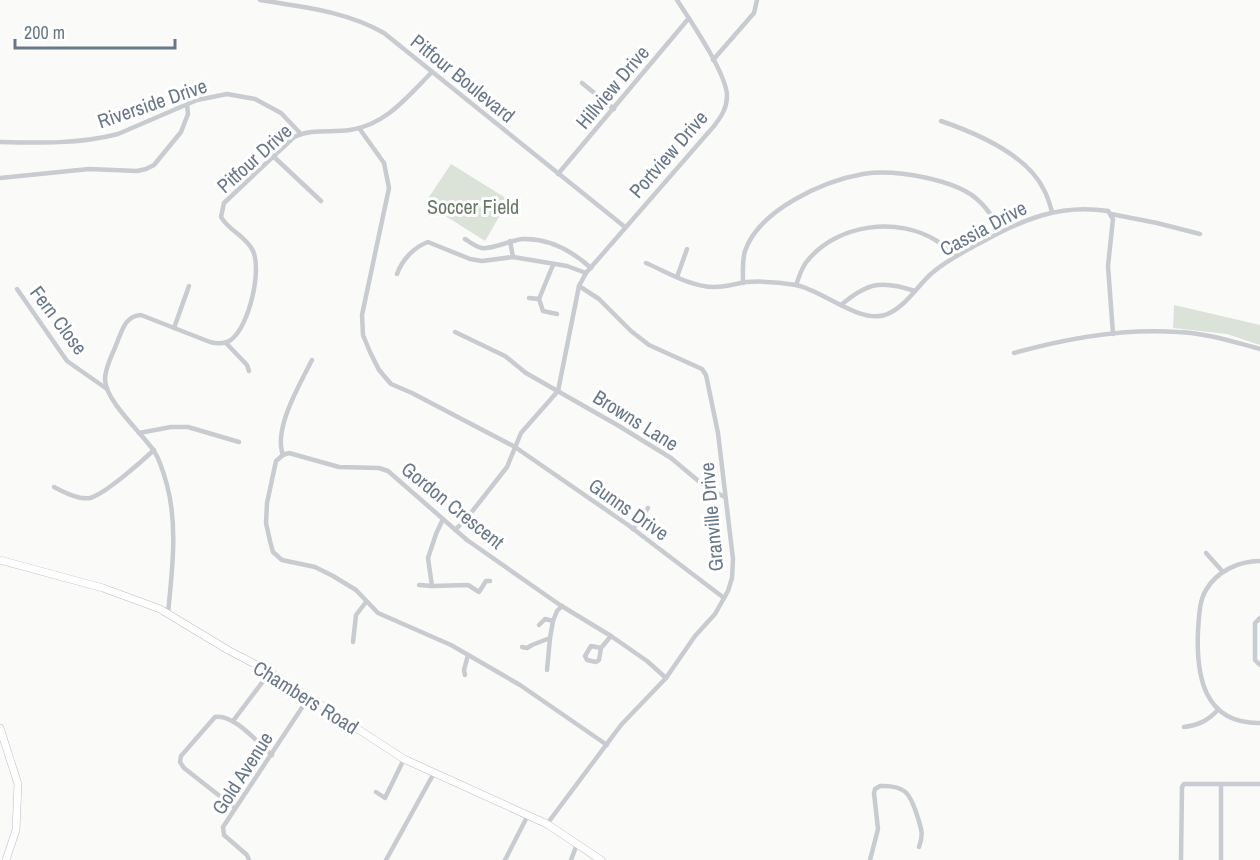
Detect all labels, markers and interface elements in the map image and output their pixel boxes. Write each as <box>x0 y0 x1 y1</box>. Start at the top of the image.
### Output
scale bar <box>15 12 176 50</box>
text: 200 m <box>24 20 65 45</box>
street label: Pitfour Boulevard <box>405 28 521 128</box>
street label: Hillview Drive <box>569 40 655 134</box>
street label: Riverside Drive <box>94 72 210 134</box>
street label: Portview Drive <box>623 105 713 203</box>
street label: Pitfour Drive <box>211 117 297 199</box>
park label: Soccer Field <box>427 193 519 220</box>
street label: Cassia Drive <box>935 194 1031 262</box>
street label: Fern Close <box>24 280 94 360</box>
street label: Browns Lane <box>588 383 684 457</box>
street label: Gordon Crescent <box>396 455 510 555</box>
street label: Granville Drive <box>693 461 729 573</box>
street label: Gunns Drive <box>584 472 674 546</box>
street label: Chambers Road <box>248 654 364 740</box>
street label: Gold Avenue <box>205 726 279 820</box>

